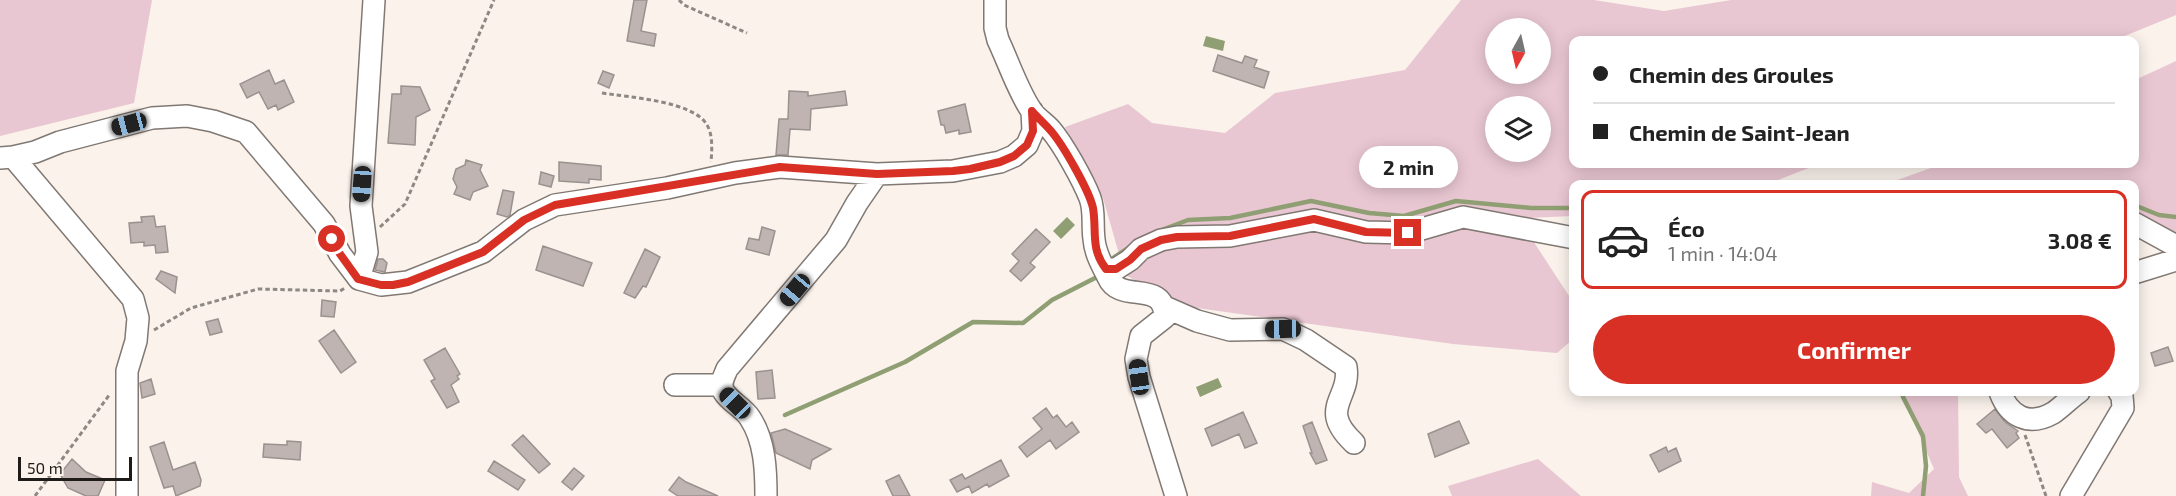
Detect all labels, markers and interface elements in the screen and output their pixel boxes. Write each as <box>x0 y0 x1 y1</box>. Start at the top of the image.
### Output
north arrow <box>1485 18 1551 84</box>
map controls <box>1485 18 1551 162</box>
text: Chemin des Groules <box>1629 61 1834 87</box>
button: layers <box>1485 96 1551 162</box>
car <box>109 111 149 137</box>
text: Chemin de Saint-Jean <box>1629 119 1850 145</box>
callout: 2 min <box>1358 146 1458 188</box>
text: 2 min <box>1383 155 1434 179</box>
car <box>352 165 372 203</box>
icon: car <box>1596 213 1650 267</box>
text: Éco <box>1668 215 1705 241</box>
route end <box>1394 219 1421 246</box>
route start <box>318 225 345 252</box>
text: 3.08 € <box>2048 227 2112 253</box>
text: 1 min · 14:04 <box>1668 241 1778 265</box>
car <box>777 270 813 310</box>
button: Confirmer <box>1593 315 2115 384</box>
car <box>1265 320 1301 338</box>
car <box>1128 358 1150 396</box>
car <box>716 384 754 422</box>
scale bar <box>18 454 132 482</box>
text: 50 m <box>27 458 63 477</box>

